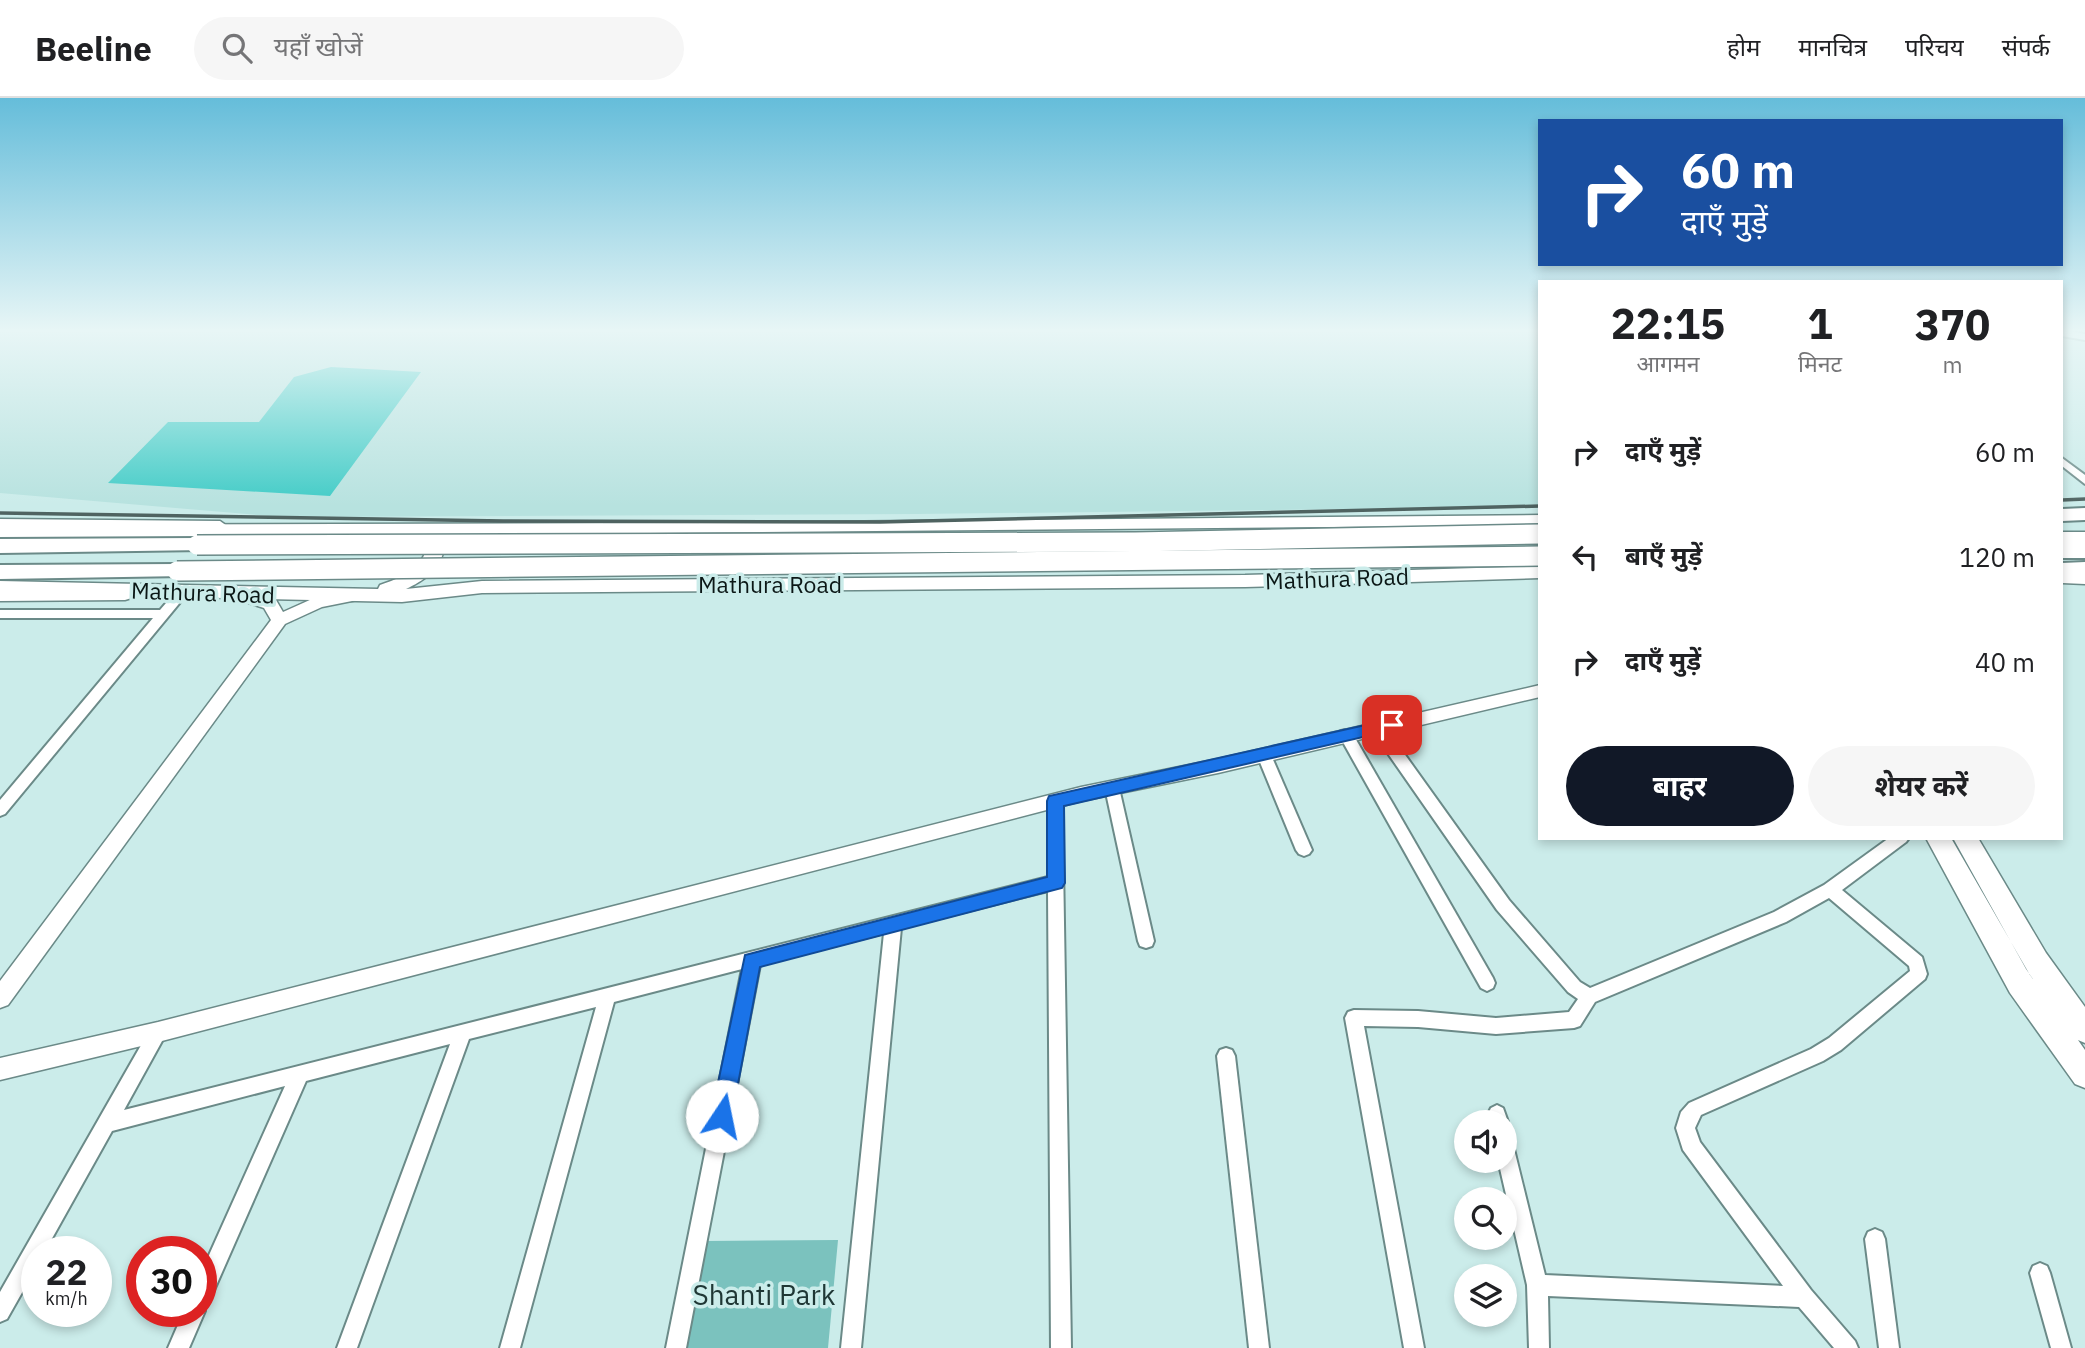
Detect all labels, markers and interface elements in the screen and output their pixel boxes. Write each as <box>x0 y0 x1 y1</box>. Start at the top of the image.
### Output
search box <box>194 17 684 80</box>
text: Beeline <box>35 27 152 70</box>
icon: search <box>218 29 256 67</box>
text: यहाँ खोजें <box>274 29 363 63</box>
text: होम <box>1727 31 1760 63</box>
text: मानचित्र <box>1798 31 1867 63</box>
text: परिचय <box>1905 31 1964 63</box>
text: संपर्क <box>2002 31 2050 63</box>
text: 60 m <box>1681 138 1795 201</box>
icon: right <box>1566 147 1657 238</box>
text: दाएँ मुड़ें <box>1681 200 1768 242</box>
text: 22:15 <box>1611 296 1725 351</box>
text: 1 <box>1807 296 1833 351</box>
text: 370 <box>1915 297 1990 352</box>
text: आगमन <box>1637 348 1699 378</box>
text: मिनट <box>1798 348 1842 378</box>
text: m <box>1942 349 1963 379</box>
icon: right <box>1566 433 1604 471</box>
text: दाएँ मुड़ें <box>1625 433 1701 467</box>
text: 60 m <box>1975 435 2035 469</box>
icon: left <box>1566 538 1604 576</box>
text: बाएँ मुड़ें <box>1625 538 1702 572</box>
text: 120 m <box>1959 540 2035 574</box>
street label: Mathura Road <box>1264 560 1410 596</box>
street label: Mathura Road <box>698 569 842 599</box>
street label: Mathura Road <box>130 574 276 610</box>
icon: right <box>1566 643 1604 681</box>
text: दाएँ मुड़ें <box>1625 643 1701 677</box>
text: 40 m <box>1975 645 2035 679</box>
pin <box>1362 695 1422 755</box>
icon: arrive <box>1373 706 1411 744</box>
button: बाहर <box>1566 746 1794 826</box>
button: शेयर करें <box>1808 746 2035 826</box>
position arrow <box>685 1079 759 1153</box>
map controls <box>1454 1110 1517 1327</box>
button: sound <box>1454 1110 1517 1173</box>
button: search <box>1454 1187 1517 1250</box>
speed limit sign: 30 <box>126 1236 217 1327</box>
text: 22 <box>45 1249 88 1295</box>
button: layers <box>1454 1264 1517 1327</box>
park label: Shanti Park <box>692 1276 836 1313</box>
text: km/h <box>45 1287 88 1310</box>

